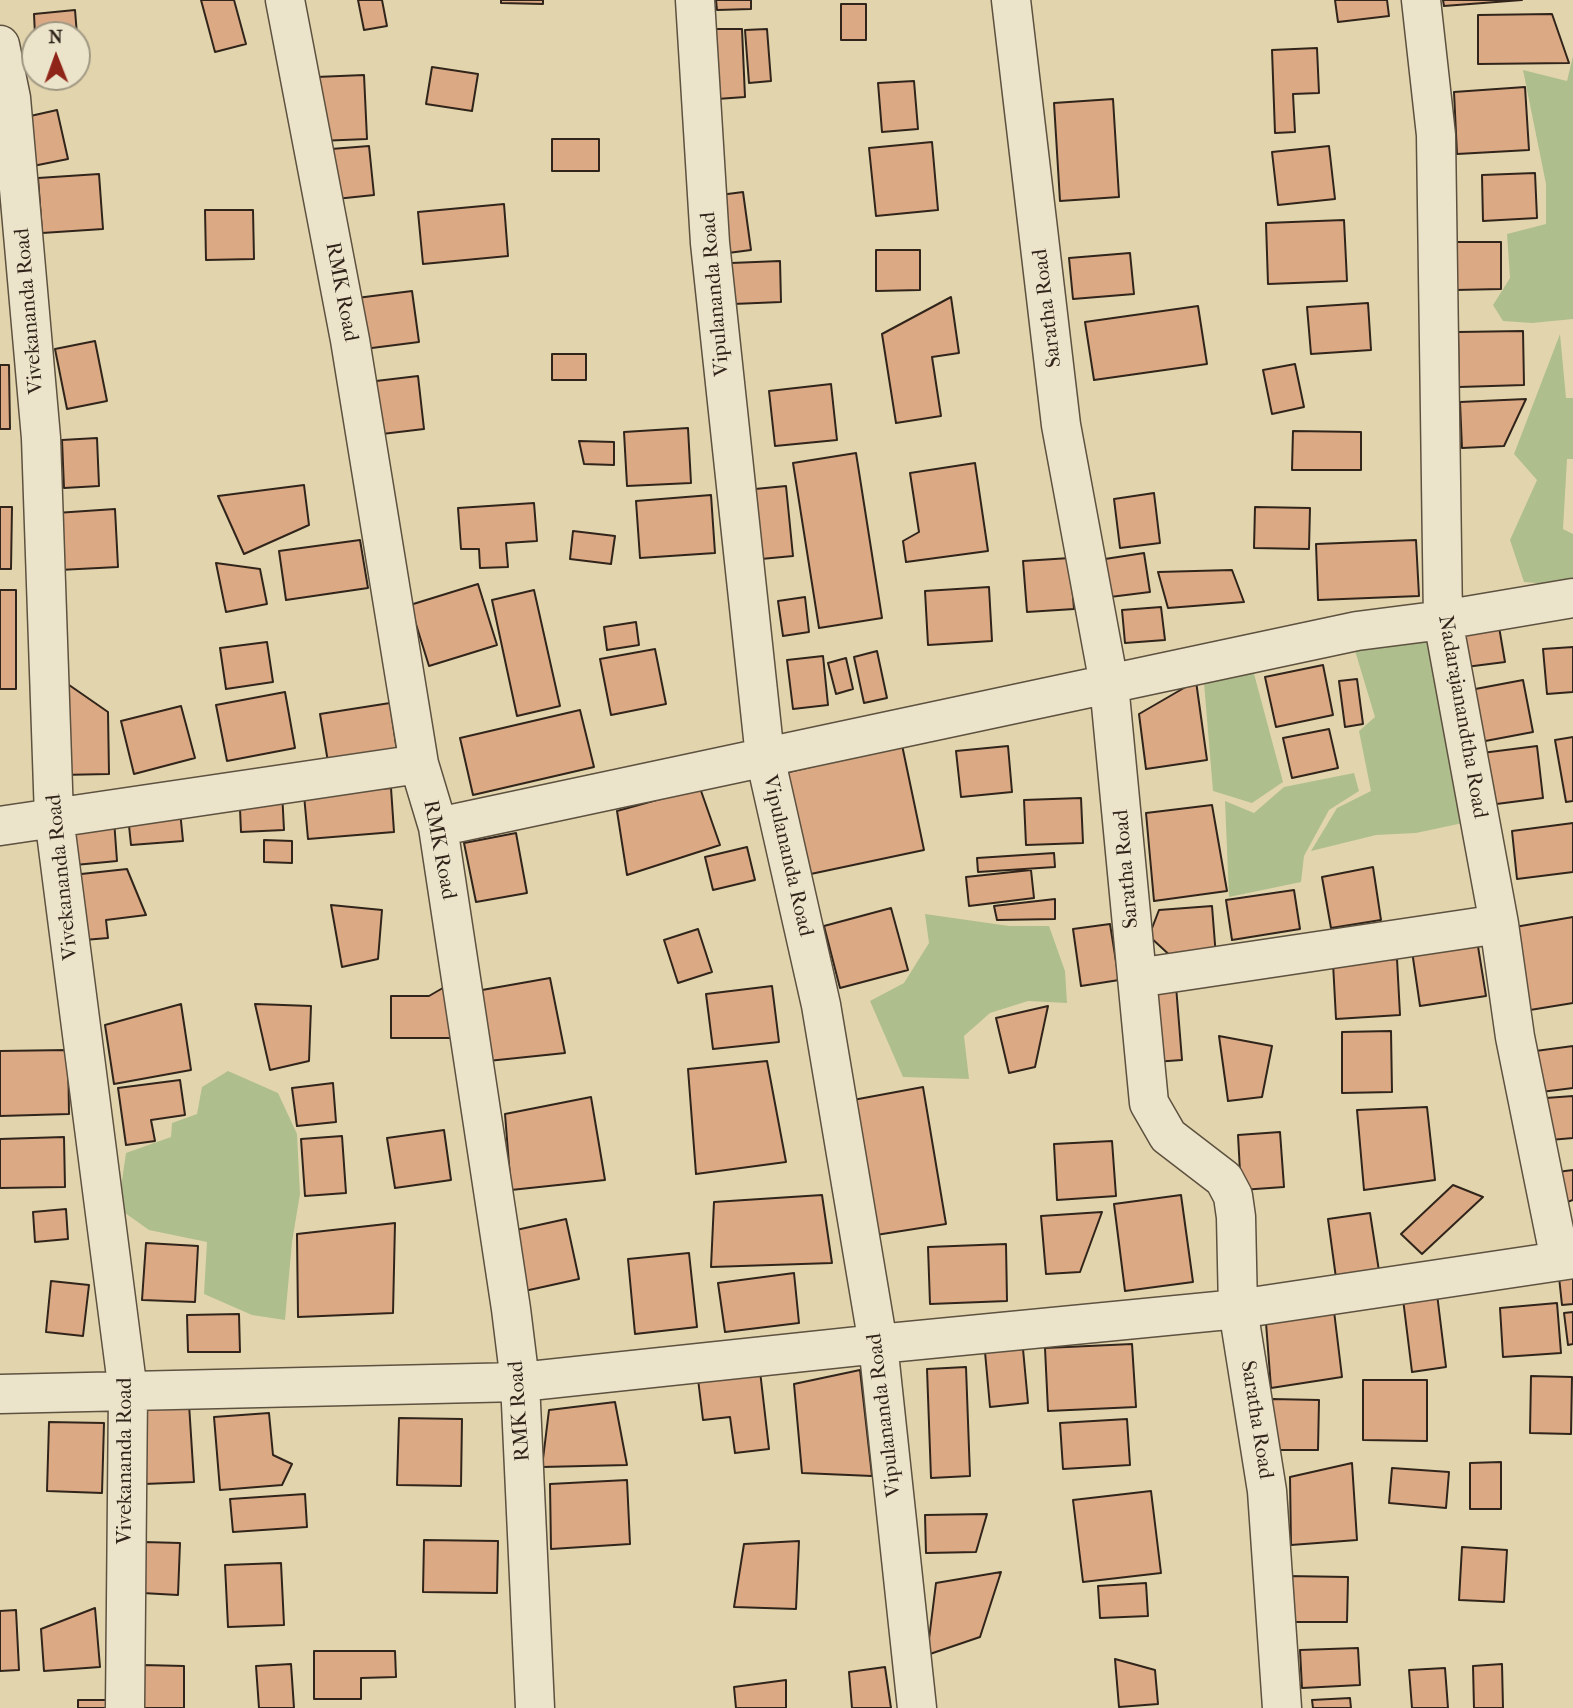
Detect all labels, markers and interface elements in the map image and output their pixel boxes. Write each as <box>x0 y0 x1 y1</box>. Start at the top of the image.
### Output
north arrow <box>21 21 91 91</box>
text: N <box>48 26 63 48</box>
street label: Vipulananda Road <box>696 211 736 377</box>
street label: Vivekananda Road <box>10 227 50 395</box>
street label: RMK Road <box>319 240 363 344</box>
street label: Saratha Road <box>1028 247 1068 369</box>
street label: Nadarajanandtha Road <box>1432 614 1492 820</box>
street label: Vipulananda Road <box>756 773 818 939</box>
street label: Vivekananda Road <box>42 793 84 961</box>
street label: RMK Road <box>417 798 461 902</box>
street label: Saratha Road <box>1109 808 1145 930</box>
street label: Vipulananda Road <box>862 1332 908 1498</box>
street label: Saratha Road <box>1234 1359 1278 1481</box>
street label: RMK Road <box>504 1360 536 1462</box>
street label: Vivekananda Road <box>113 1378 139 1544</box>

